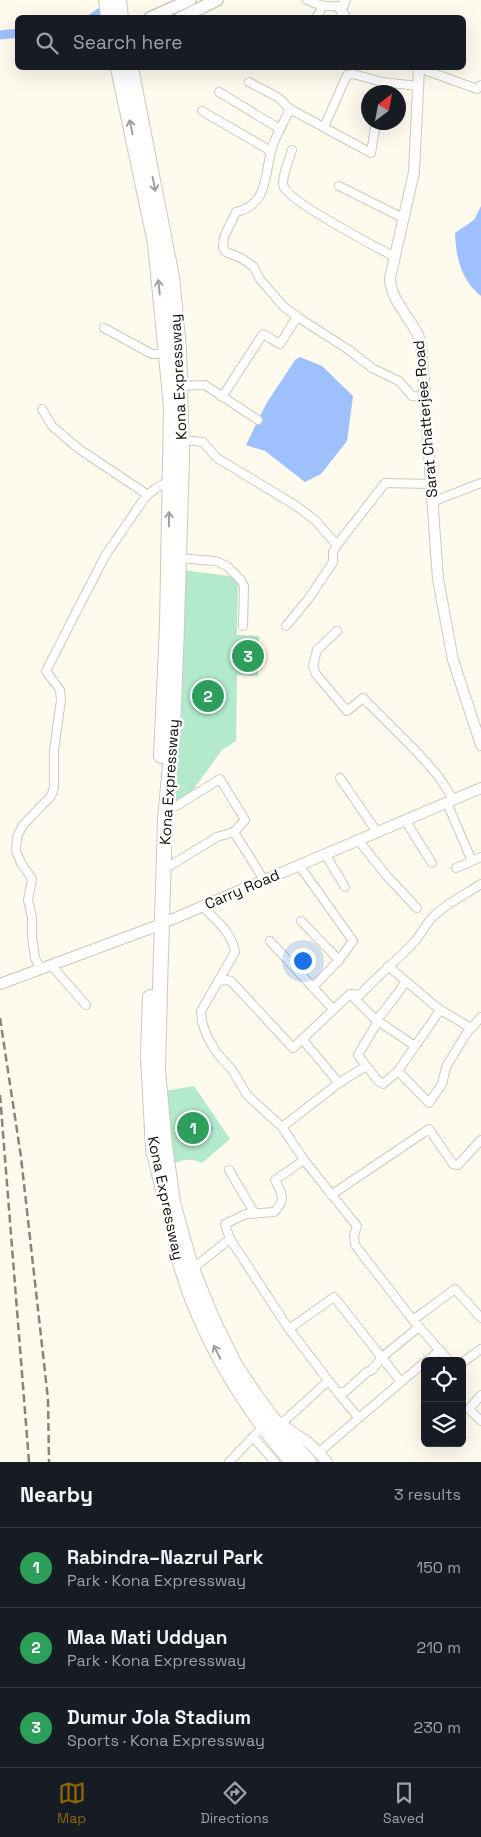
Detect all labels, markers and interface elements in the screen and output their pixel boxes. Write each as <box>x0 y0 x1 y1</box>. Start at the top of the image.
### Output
search box <box>15 15 466 70</box>
icon: search <box>33 29 61 57</box>
text: Search here <box>73 30 183 55</box>
north arrow <box>361 85 406 130</box>
one-way arrow <box>126 119 135 135</box>
one-way arrow <box>150 176 159 192</box>
one-way arrow <box>155 279 164 295</box>
street label: Kona Expressway <box>165 313 191 441</box>
street label: Sarat Chatterjee Road <box>409 339 441 499</box>
one-way arrow <box>164 511 174 527</box>
pin: 3 <box>232 637 264 675</box>
pin: 2 <box>192 677 224 715</box>
street label: Kona Expressway <box>155 718 183 846</box>
street label: Carry Road <box>202 865 282 913</box>
your location <box>290 948 316 974</box>
pin: 1 <box>177 1109 209 1147</box>
street label: Kona Expressway <box>144 1134 188 1262</box>
one-way arrow <box>212 1345 222 1360</box>
map controls <box>421 1357 466 1447</box>
button: locate <box>421 1357 466 1402</box>
button: layers <box>421 1402 466 1447</box>
text: Nearby <box>20 1481 93 1508</box>
text: 3 results <box>394 1484 461 1505</box>
text: Rabindra–Nazrul Park <box>67 1545 263 1570</box>
text: 1 <box>32 1557 40 1578</box>
text: 150 m <box>417 1557 461 1578</box>
text: Park · Kona Expressway <box>67 1570 246 1591</box>
text: Maa Mati Uddyan <box>67 1625 228 1650</box>
text: 2 <box>31 1637 41 1658</box>
text: 210 m <box>417 1637 461 1658</box>
text: Park · Kona Expressway <box>67 1650 246 1671</box>
text: Dumur Jola Stadium <box>67 1705 251 1730</box>
text: 3 <box>31 1717 41 1738</box>
text: 230 m <box>414 1717 461 1738</box>
text: Sports · Kona Expressway <box>67 1730 265 1751</box>
tab: Map <box>57 1779 86 1827</box>
tab: Directions <box>200 1779 269 1827</box>
tab: Saved <box>383 1779 424 1827</box>

